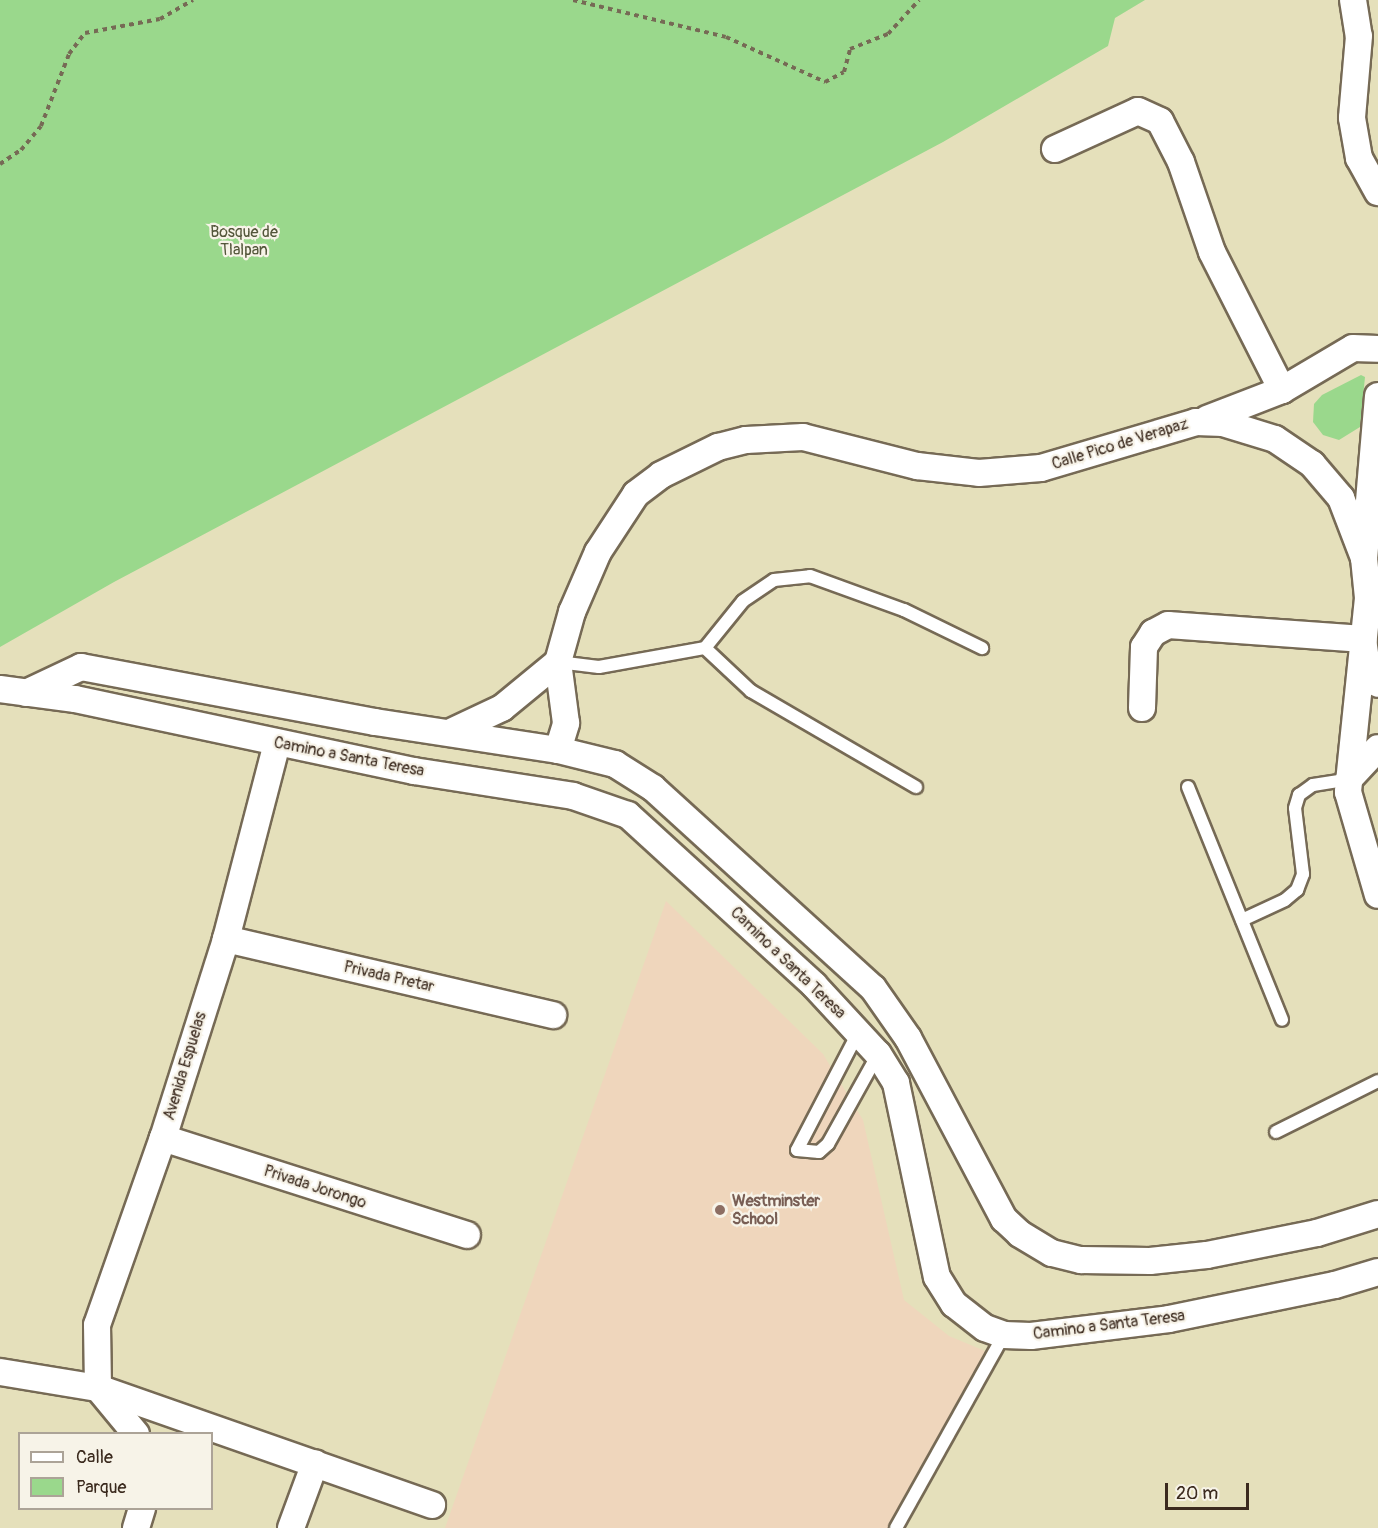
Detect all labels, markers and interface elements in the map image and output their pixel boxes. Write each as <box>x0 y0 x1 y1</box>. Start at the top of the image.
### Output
park label: Bosque de Tlalpan <box>210 222 278 260</box>
street label: Calle Pico de Verapaz <box>1050 414 1190 474</box>
street label: Camino a Santa Teresa <box>272 733 426 781</box>
street label: Camino a Santa Teresa <box>726 903 850 1023</box>
street label: Privada Pretar <box>342 957 436 997</box>
street label: Avenida Espuelas <box>159 1010 211 1122</box>
street label: Privada Jorongo <box>261 1161 369 1213</box>
place label: Westminster School <box>732 1191 820 1229</box>
marker: Westminster School <box>713 1203 727 1217</box>
street label: Camino a Santa Teresa <box>1032 1306 1186 1344</box>
legend <box>18 1432 213 1510</box>
text: Calle <box>76 1446 113 1469</box>
scale bar <box>1168 1471 1252 1509</box>
text: Parque <box>76 1476 126 1499</box>
text: 20 m <box>1176 1482 1218 1505</box>

